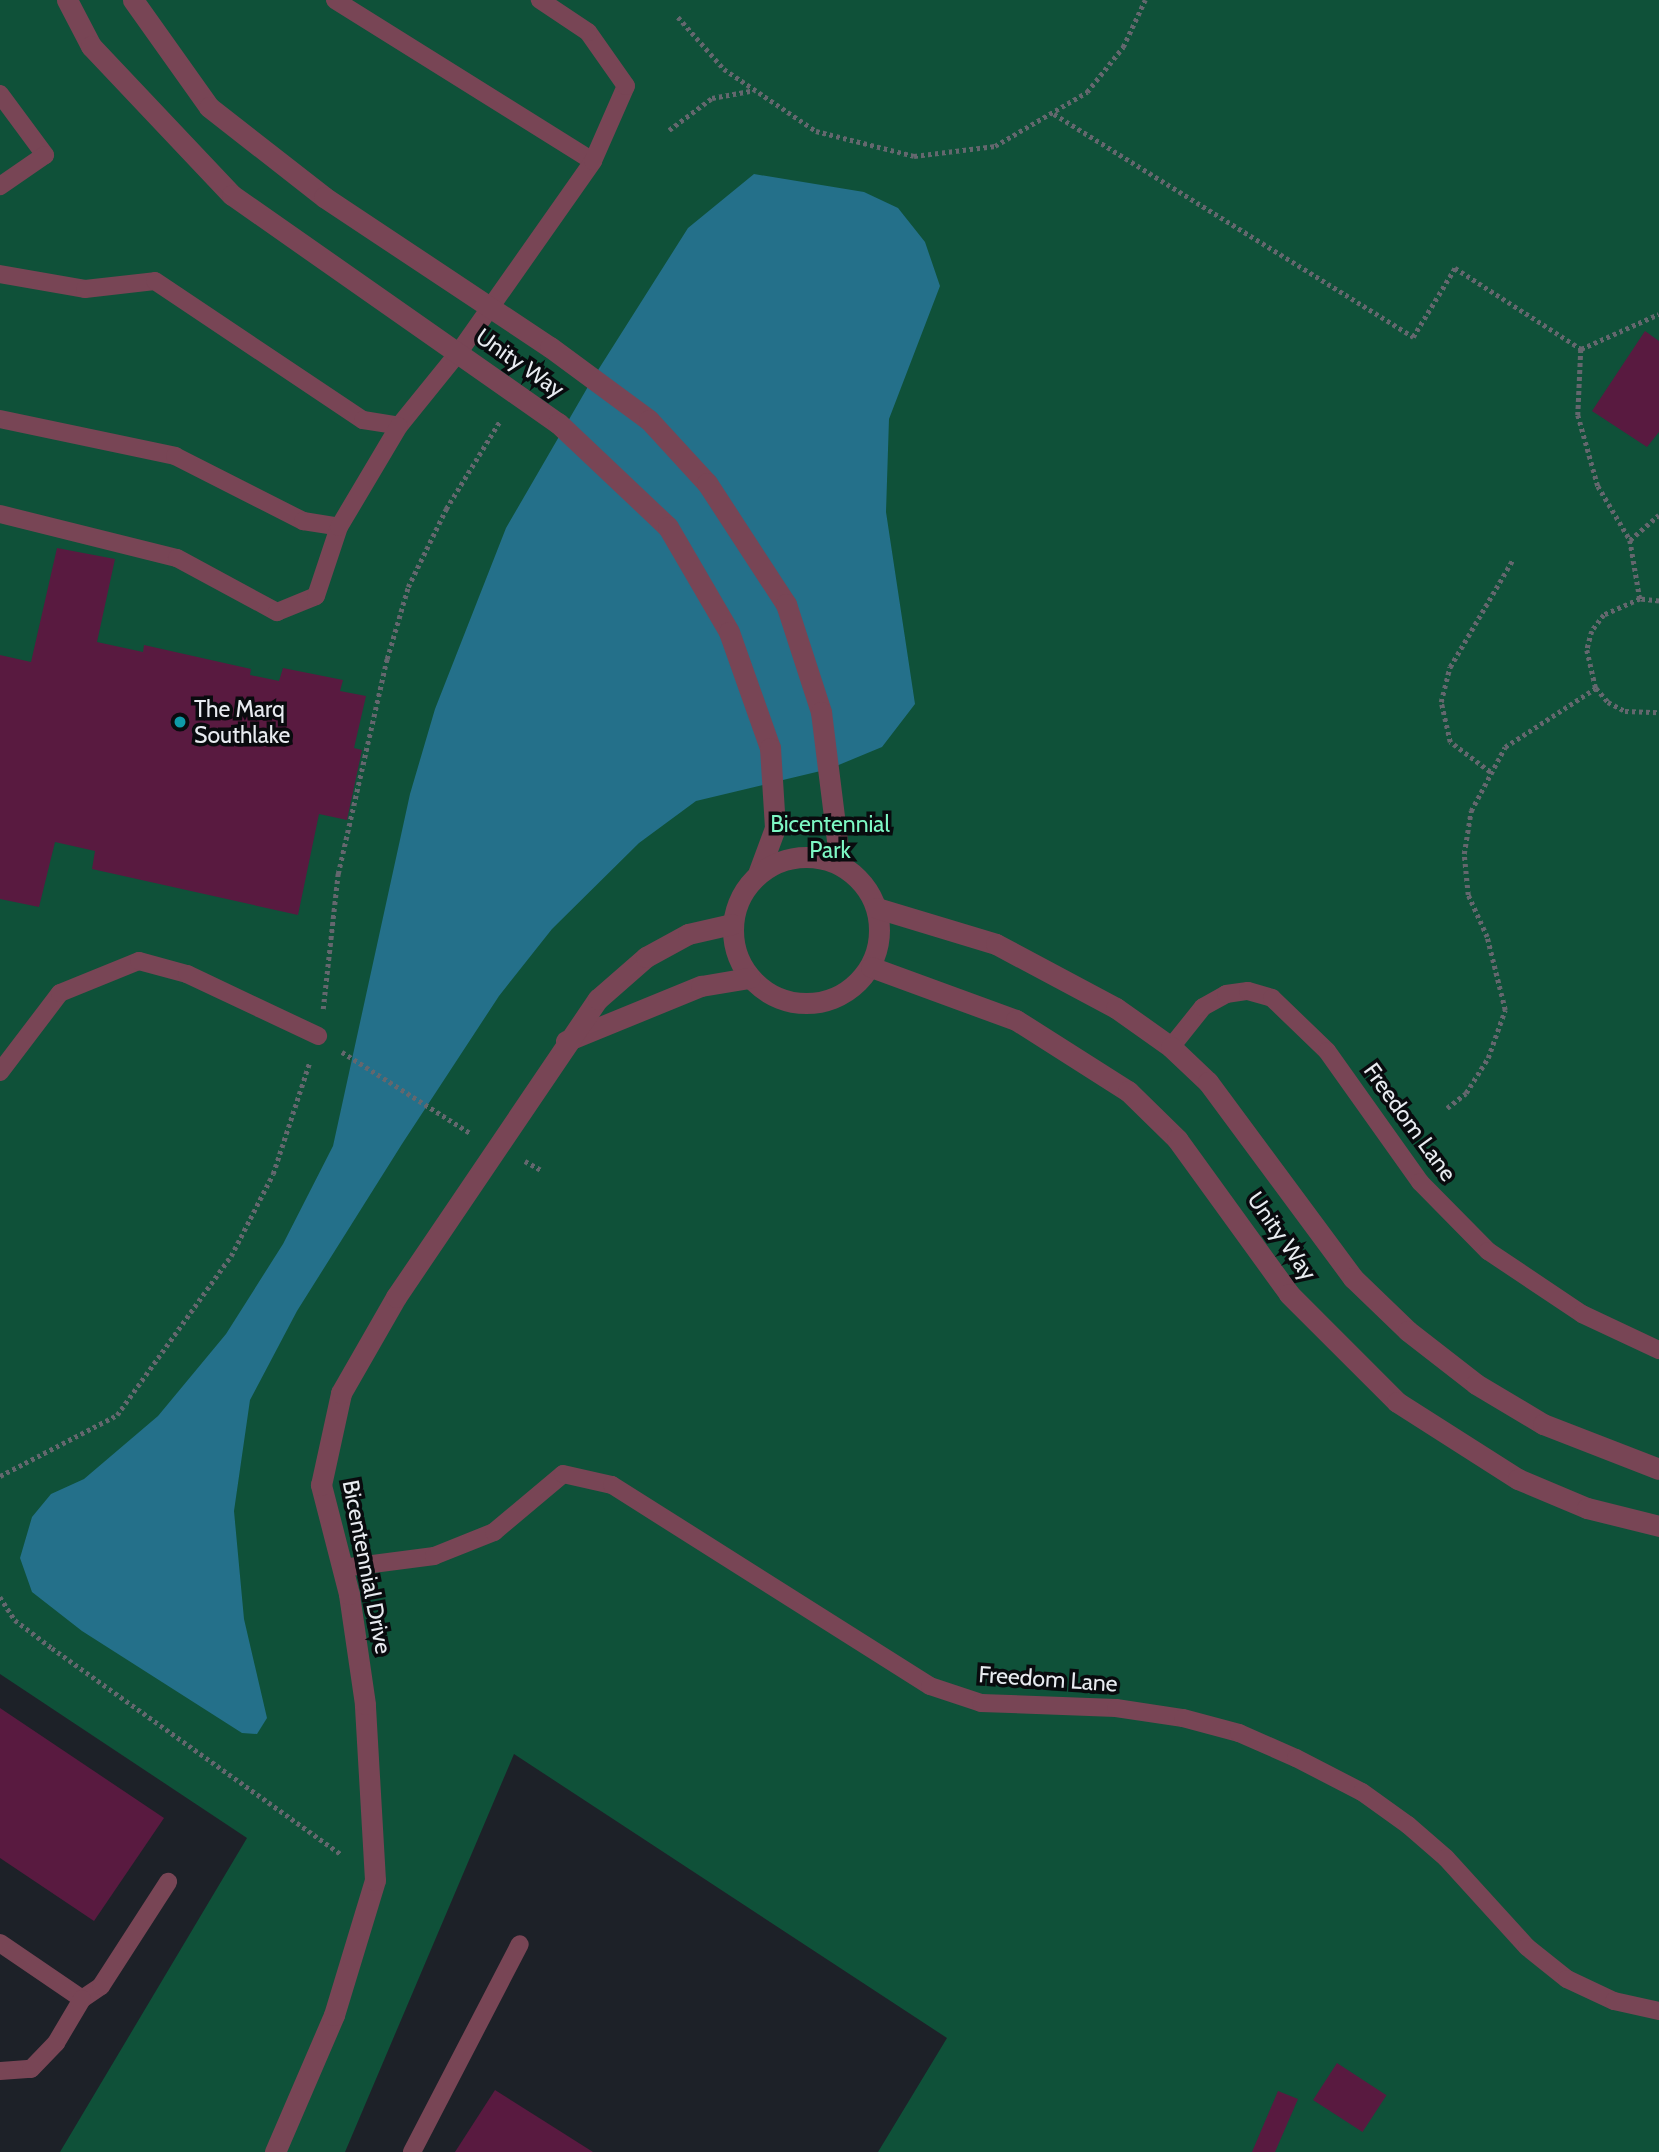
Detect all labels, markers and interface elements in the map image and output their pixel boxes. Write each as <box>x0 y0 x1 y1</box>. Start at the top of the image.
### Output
street label: Unity Way <box>470 323 570 403</box>
place label: The Marq Southlake <box>194 695 290 749</box>
marker: The Marq Southlake <box>172 714 188 730</box>
park label: Bicentennial Park <box>770 810 890 864</box>
street label: Freedom Lane <box>1358 1057 1462 1187</box>
street label: Unity Way <box>1242 1186 1322 1286</box>
street label: Bicentennial Drive <box>337 1478 397 1656</box>
street label: Freedom Lane <box>977 1660 1119 1698</box>

